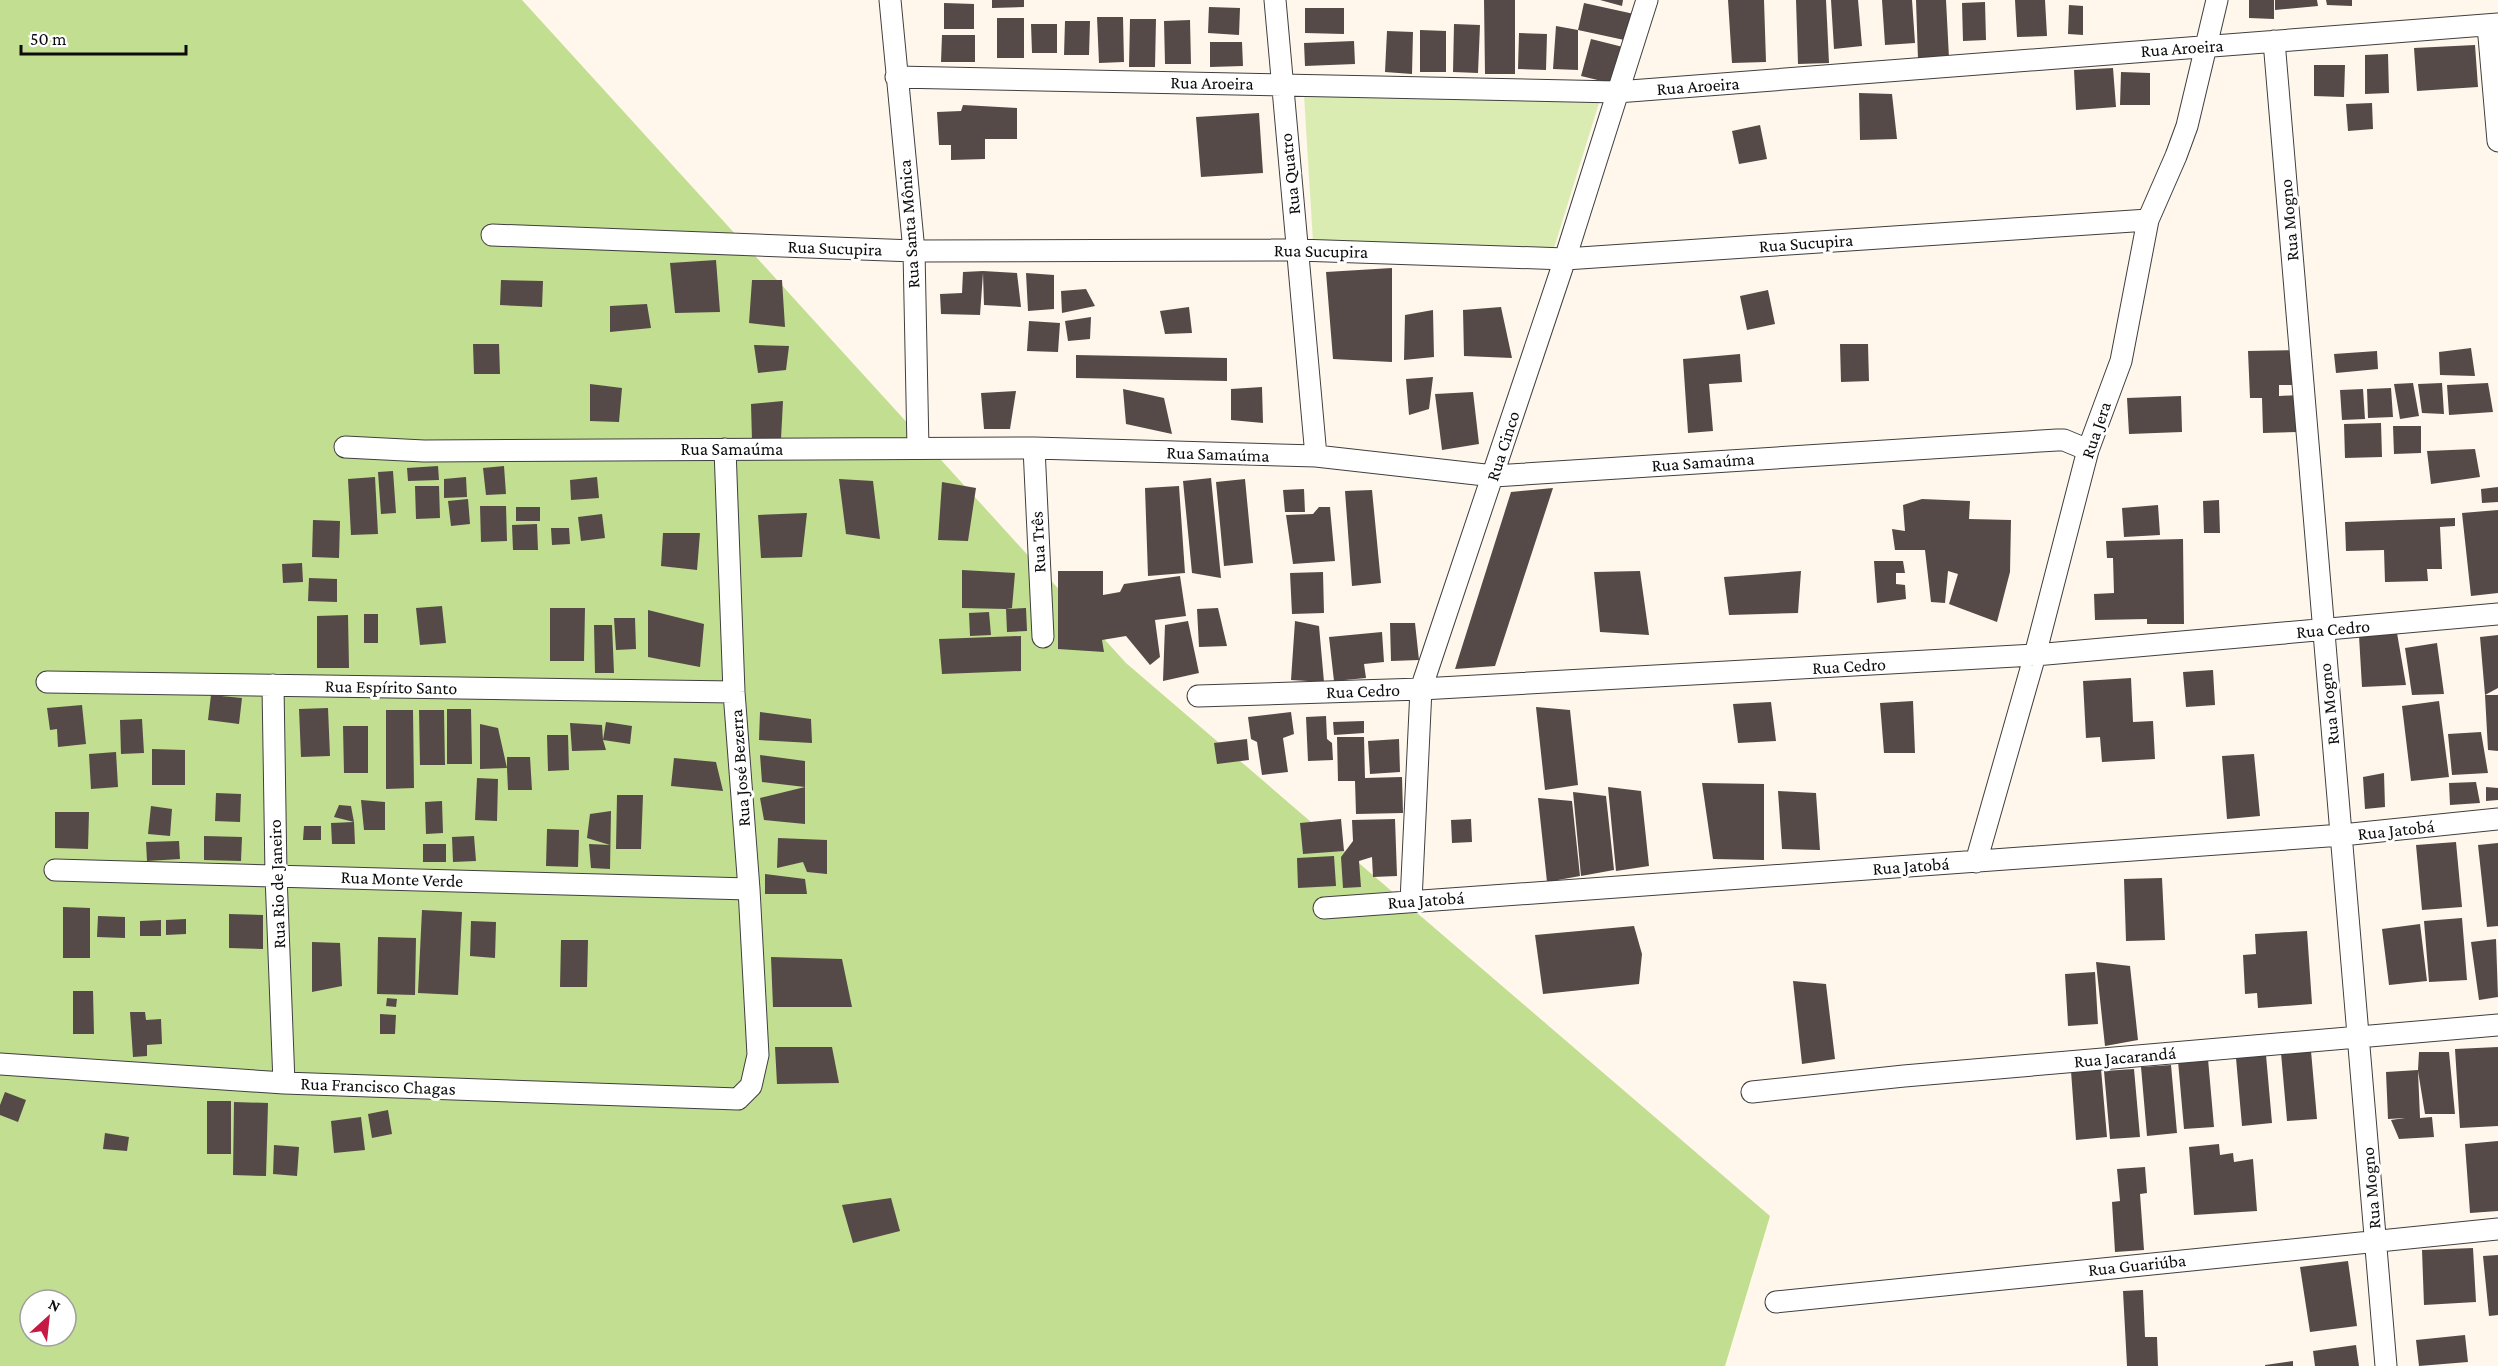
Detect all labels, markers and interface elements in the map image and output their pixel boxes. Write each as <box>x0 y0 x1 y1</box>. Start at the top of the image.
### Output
scale bar <box>21 18 186 56</box>
text: 50 m <box>30 29 67 49</box>
street label: Rua Aroeira <box>2140 35 2224 61</box>
street label: Rua Aroeira <box>1170 72 1254 94</box>
street label: Rua Aroeira <box>1656 73 1740 99</box>
street label: Rua Quatro <box>1276 132 1304 216</box>
street label: Rua Santa Mônica <box>895 159 923 289</box>
street label: Rua Mogno <box>2275 178 2303 262</box>
street label: Rua Sucupira <box>1758 230 1854 256</box>
street label: Rua Sucupira <box>787 236 883 260</box>
street label: Rua Sucupira <box>1274 240 1368 262</box>
street label: Rua Jera <box>2077 399 2115 461</box>
street label: Rua Cinco <box>1482 408 1524 483</box>
street label: Rua Samaúma <box>681 439 783 459</box>
street label: Rua Samaúma <box>1166 442 1270 466</box>
street label: Rua Samaúma <box>1651 448 1755 476</box>
street label: Rua Três <box>1026 511 1050 573</box>
street label: Rua Cedro <box>2295 616 2371 642</box>
street label: Rua Cedro <box>1812 654 1886 678</box>
street label: Rua Mogno <box>2315 662 2343 746</box>
street label: Rua Espírito Santo <box>325 676 457 698</box>
street label: Rua Cedro <box>1326 680 1400 702</box>
street label: Rua José Bezerra <box>726 709 754 827</box>
street label: Rua Jatobá <box>2357 816 2435 844</box>
street label: Rua Rio de Janeiro <box>265 819 289 949</box>
street label: Rua Jatobá <box>1872 853 1950 879</box>
street label: Rua Monte Verde <box>340 867 464 891</box>
street label: Rua Jatobá <box>1387 887 1465 913</box>
street label: Rua Jacarandá <box>2073 1043 2177 1071</box>
street label: Rua Francisco Chagas <box>300 1073 456 1099</box>
street label: Rua Mogno <box>2357 1146 2385 1230</box>
street label: Rua Guariúba <box>2087 1250 2187 1280</box>
north arrow <box>18 1288 78 1348</box>
text: N <box>46 1295 63 1315</box>

